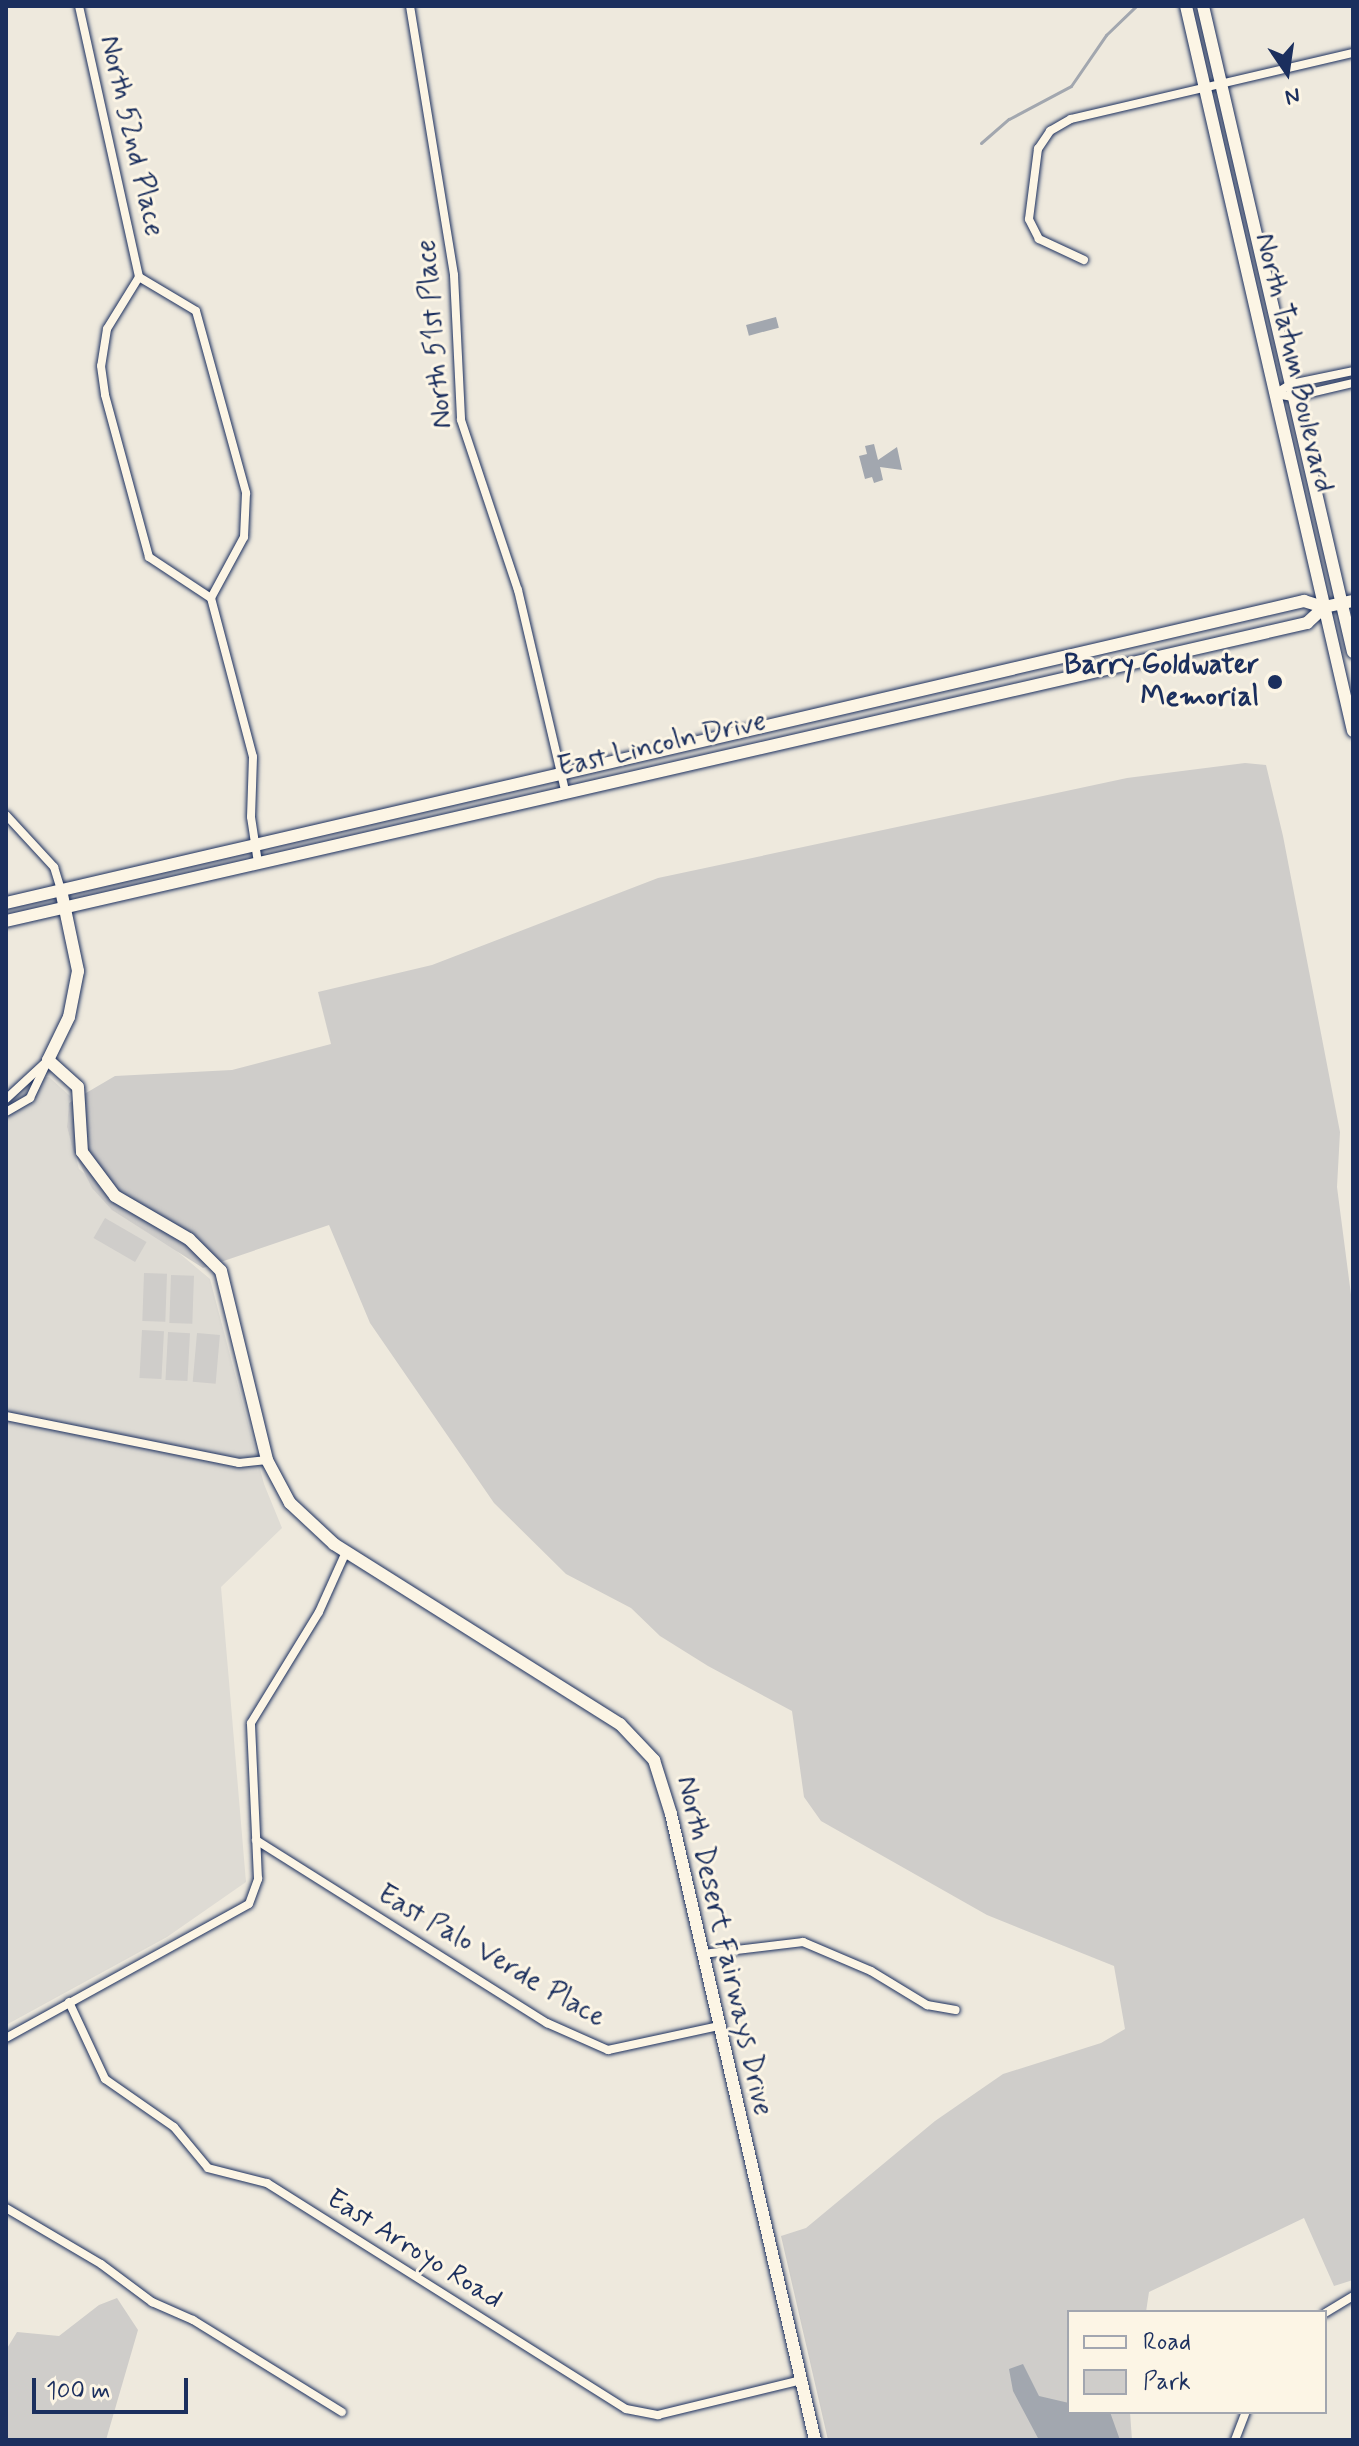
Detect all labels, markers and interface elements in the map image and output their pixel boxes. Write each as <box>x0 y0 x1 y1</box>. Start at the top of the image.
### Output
north arrow <box>1247 32 1327 112</box>
street label: North 52nd Place <box>92 34 170 238</box>
text: N <box>1282 80 1303 111</box>
street label: North Tatum Boulevard <box>1247 230 1339 496</box>
street label: North 51st Place <box>410 238 460 430</box>
place label: Barry Goldwater Memorial <box>1061 649 1259 715</box>
marker: Barry Goldwater Memorial <box>1266 673 1284 691</box>
street label: East Lincoln Drive <box>556 705 768 785</box>
street label: North Desert Fairways Drive <box>669 1773 779 2119</box>
street label: East Palo Verde Place <box>374 1880 608 2034</box>
street label: East Arroyo Road <box>321 2183 507 2317</box>
legend <box>1067 2310 1327 2414</box>
text: Road <box>1143 2327 1191 2358</box>
scale bar <box>36 2362 192 2412</box>
text: Park <box>1143 2367 1191 2398</box>
text: 100 m <box>46 2376 110 2407</box>

